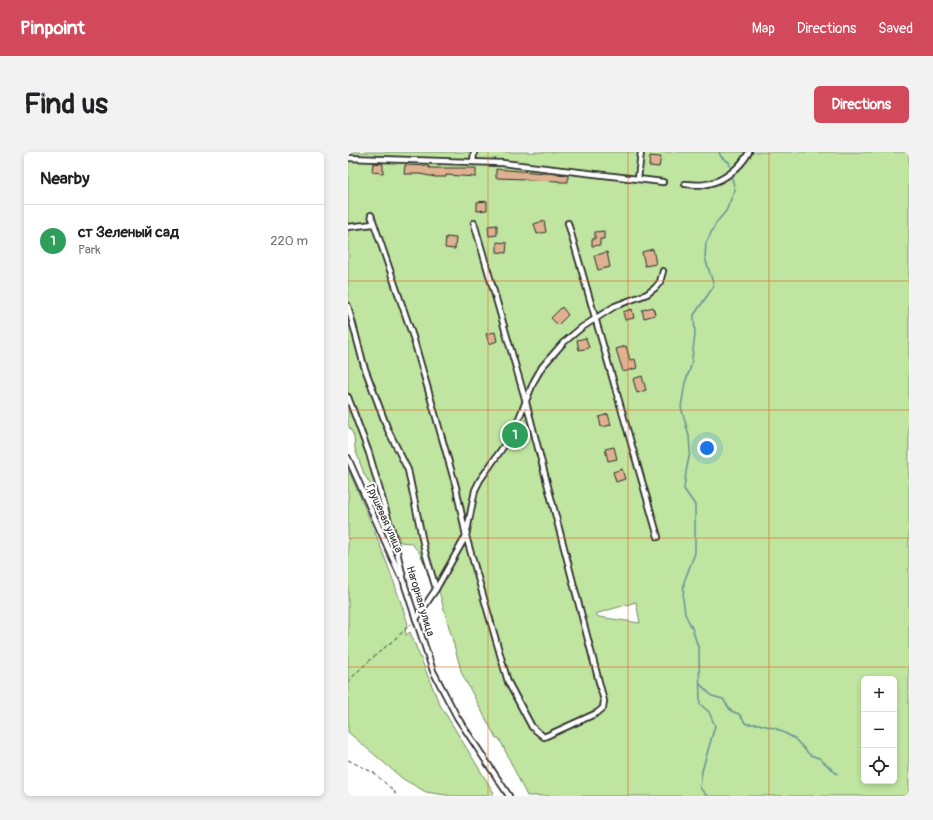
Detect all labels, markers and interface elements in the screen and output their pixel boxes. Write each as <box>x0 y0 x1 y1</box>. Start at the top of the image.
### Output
text: Pinpoint <box>20 16 85 40</box>
text: Map <box>752 20 775 37</box>
text: Directions <box>797 20 856 37</box>
text: Saved <box>878 20 913 37</box>
button: Directions <box>814 86 909 123</box>
text: Find us <box>24 87 108 122</box>
text: Nearby <box>40 168 89 189</box>
text: ст Зеленый сад <box>78 223 179 242</box>
text: 1 <box>50 233 56 249</box>
text: 220 m <box>270 233 308 249</box>
text: Park <box>78 242 101 258</box>
pin: 1 <box>502 420 528 450</box>
your location <box>697 438 717 458</box>
street label: Грушевая улица <box>364 482 405 555</box>
street label: Нагорная улица <box>404 565 437 638</box>
map controls <box>861 676 897 784</box>
button: + <box>861 676 897 712</box>
button: − <box>861 712 897 748</box>
button: locate <box>861 748 897 784</box>

